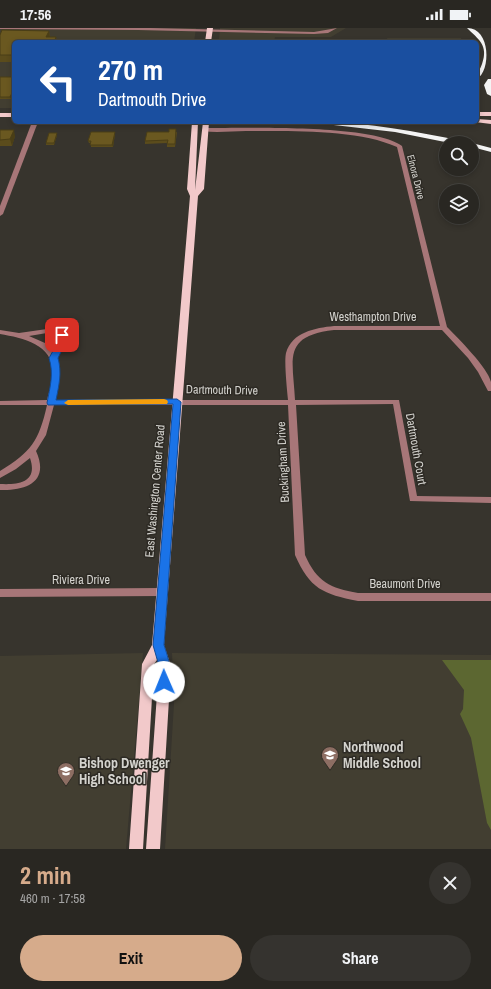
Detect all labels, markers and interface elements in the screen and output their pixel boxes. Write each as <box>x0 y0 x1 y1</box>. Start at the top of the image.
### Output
text: 17:56 <box>20 4 51 25</box>
text: 270 m <box>98 51 163 89</box>
icon: left <box>32 56 84 108</box>
text: Dartmouth Drive <box>98 87 206 112</box>
map controls <box>439 136 479 224</box>
button: search <box>439 136 479 176</box>
street label: Elnora Drive <box>404 153 428 201</box>
button: layers <box>439 184 479 224</box>
street label: Westhampton Drive <box>330 309 416 325</box>
pin <box>45 318 79 352</box>
icon: arrive <box>51 324 73 346</box>
street label: Dartmouth Drive <box>186 381 258 399</box>
street label: Dartmouth Court <box>402 412 430 486</box>
street label: Buckingham Drive <box>273 421 293 503</box>
street label: East Washington Center Road <box>141 424 169 558</box>
street label: Riviera Drive <box>52 572 110 588</box>
street label: Beaumont Drive <box>369 576 441 592</box>
position arrow <box>143 661 185 703</box>
place label: Northwood Middle School <box>343 738 421 772</box>
school or university icon: Northwood Middle School <box>320 745 340 770</box>
place label: Bishop Dwenger High School <box>79 754 170 788</box>
school or university icon: Bishop Dwenger High School <box>56 761 76 786</box>
text: 2 min <box>20 859 71 891</box>
button: close <box>429 862 471 904</box>
text: 460 m · 17:58 <box>20 890 85 907</box>
button: Exit <box>20 935 242 981</box>
button: Share <box>250 935 471 981</box>

